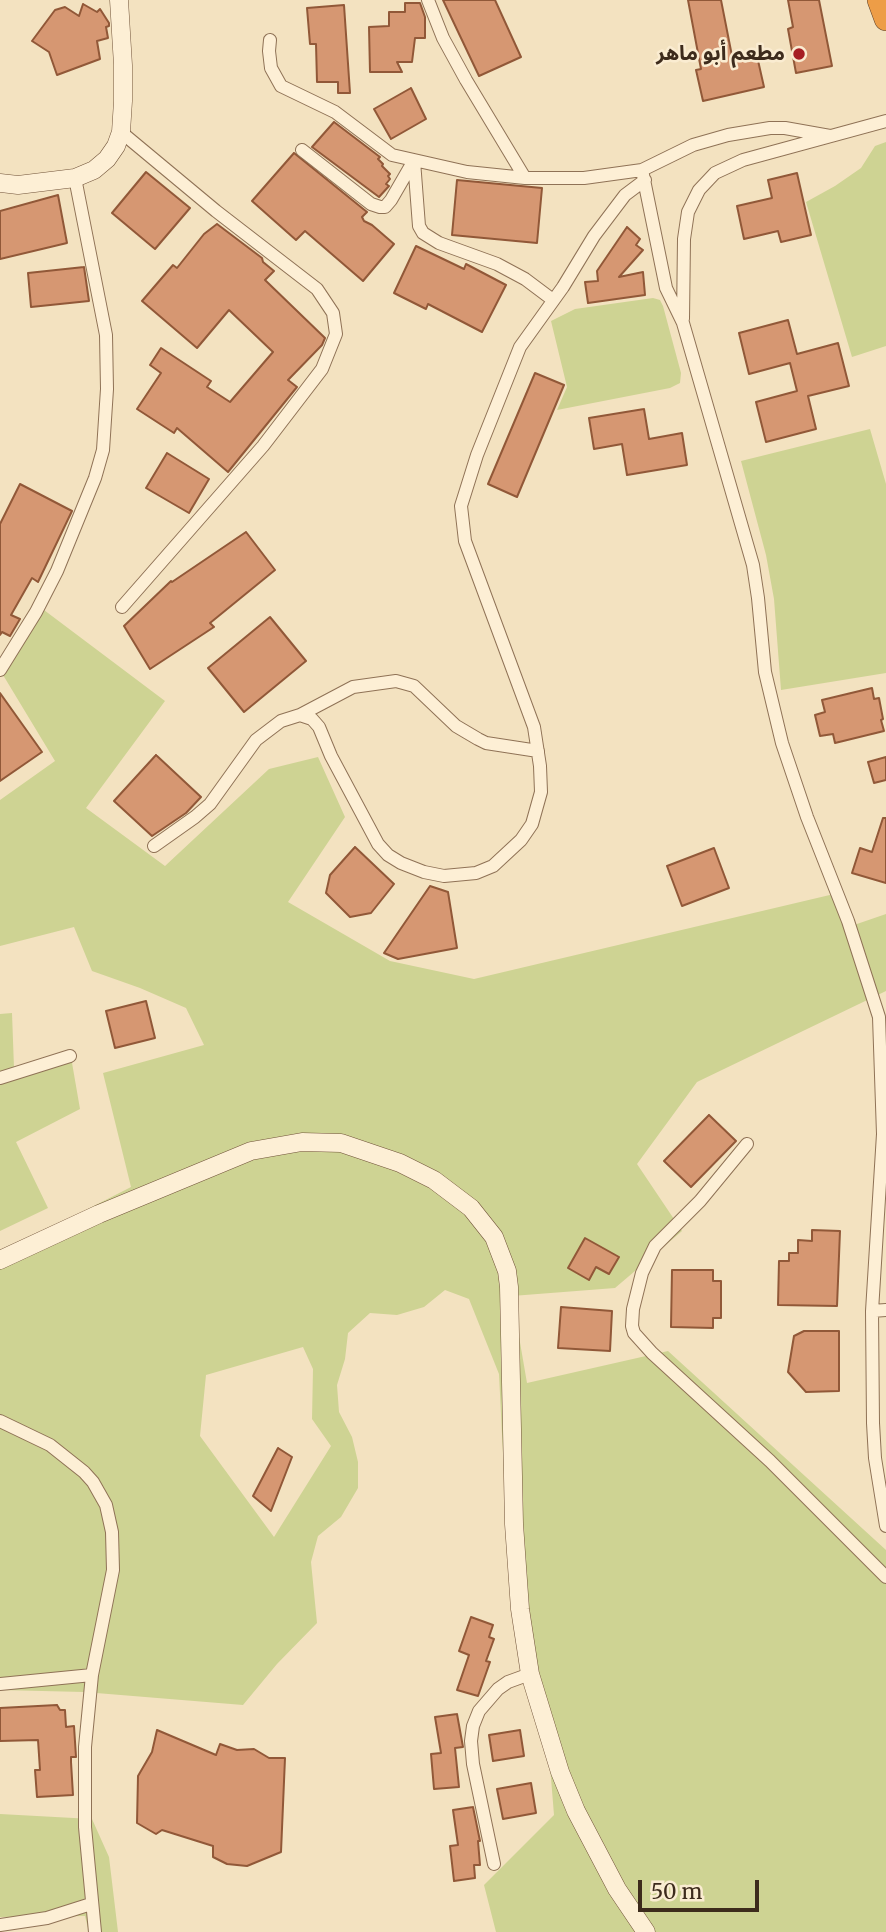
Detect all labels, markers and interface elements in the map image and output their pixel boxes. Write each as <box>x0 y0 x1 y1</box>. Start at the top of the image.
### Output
place label: مطعم أبو ماهر <box>656 41 785 67</box>
marker: مطعم أبو ماهر <box>791 46 807 62</box>
scale bar <box>641 1866 762 1910</box>
text: 50 m <box>651 1878 702 1905</box>

